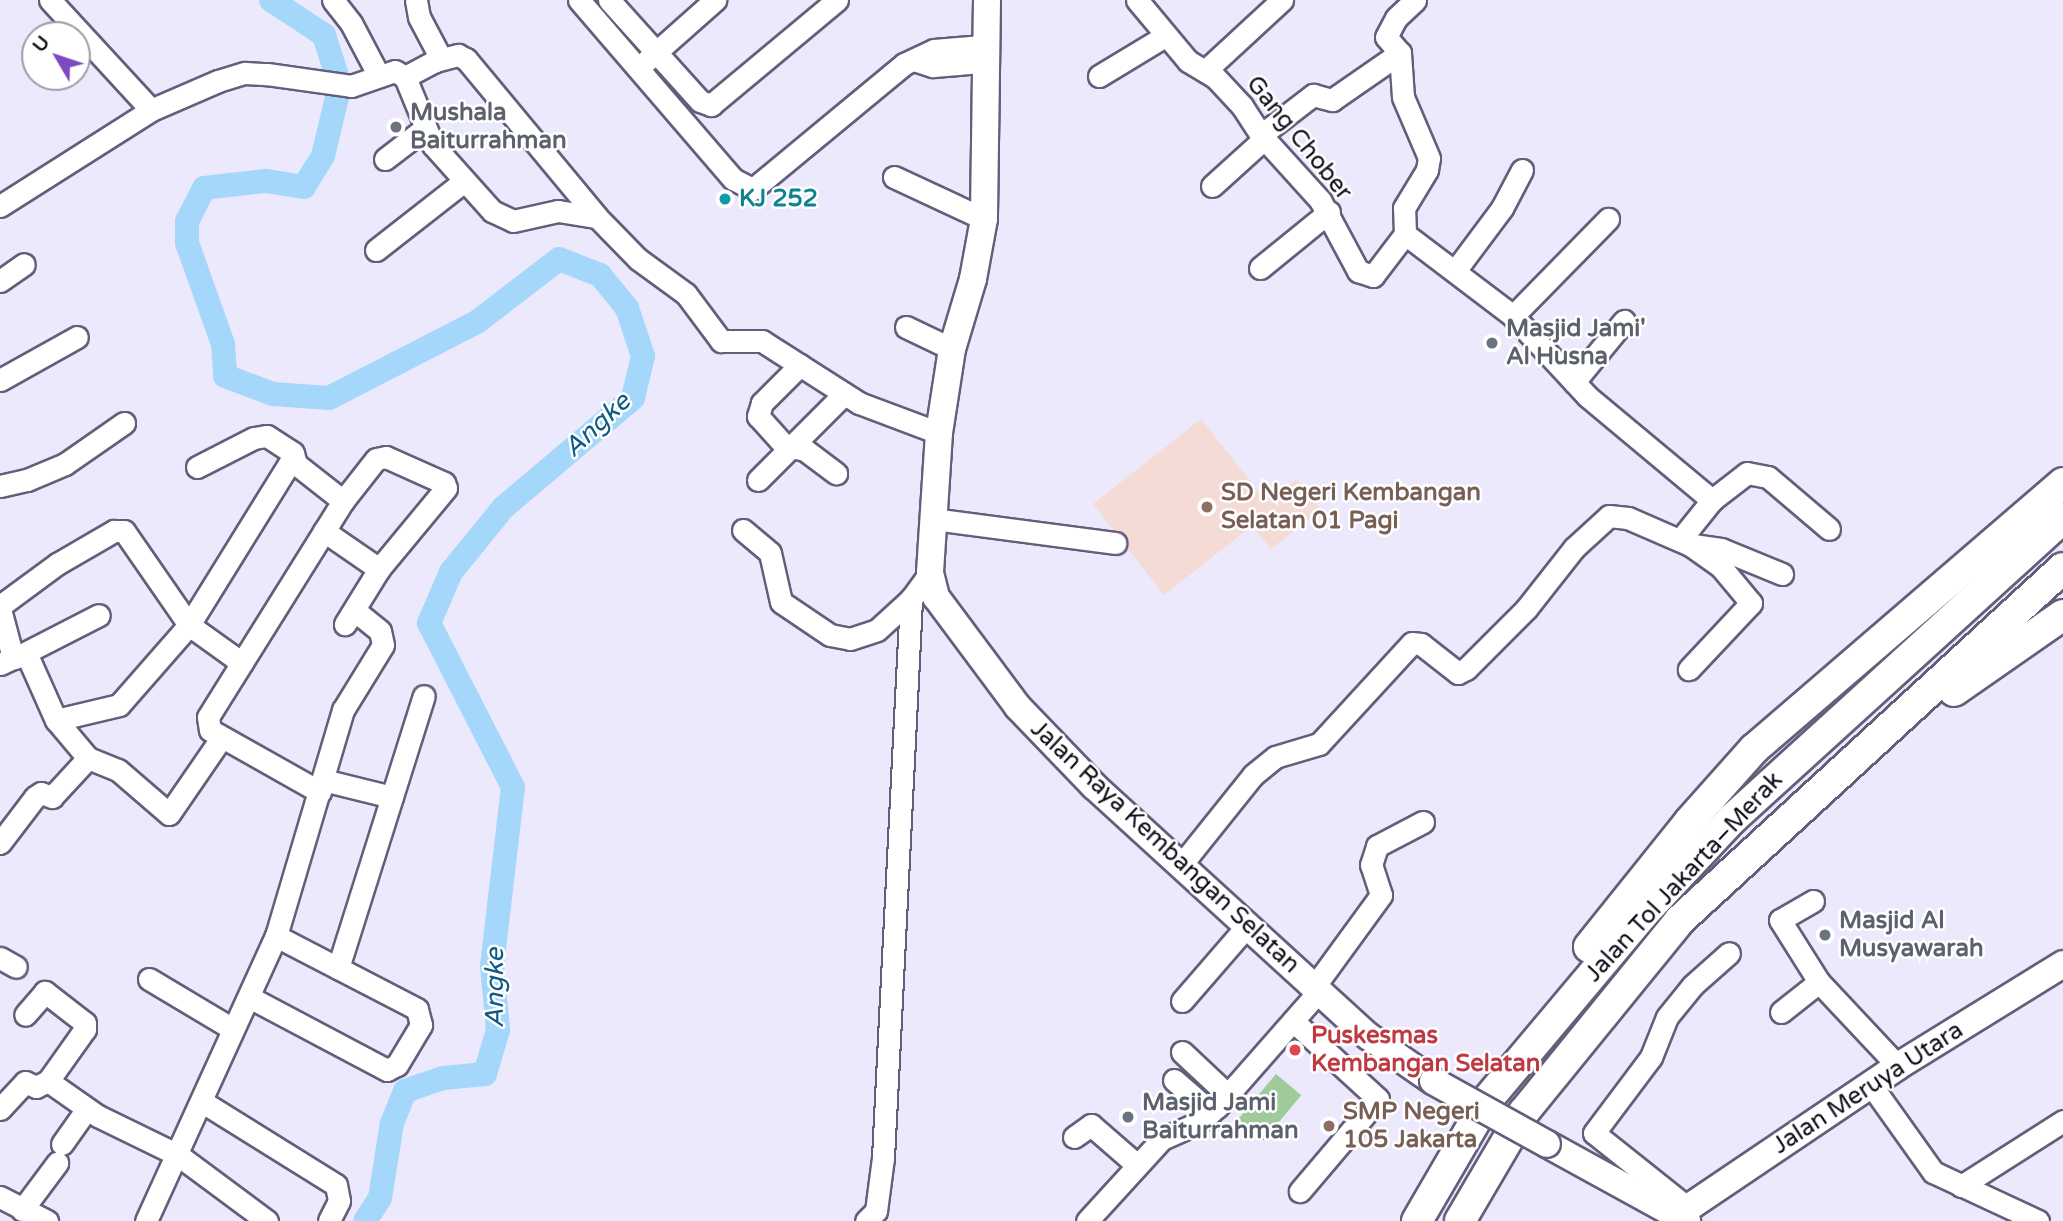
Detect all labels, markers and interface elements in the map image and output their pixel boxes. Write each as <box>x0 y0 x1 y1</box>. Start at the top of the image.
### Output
north arrow <box>21 21 91 91</box>
text: U <box>28 32 54 57</box>
street label: Gang Chober <box>1240 70 1358 206</box>
place label: Mushala Baiturrahman <box>410 99 567 155</box>
marker: Mushala Baiturrahman <box>388 119 404 135</box>
place label: KJ 252 <box>739 185 818 213</box>
marker: KJ 252 <box>717 191 733 207</box>
place label: Masjid Jami' Al Husna <box>1506 315 1646 371</box>
marker: Masjid Jami' Al Husna <box>1484 335 1500 351</box>
water label: Angke <box>557 386 637 464</box>
place label: SD Negeri Kembangan Selatan 01 Pagi <box>1221 479 1481 535</box>
marker: SD Negeri Kembangan Selatan 01 Pagi <box>1199 499 1215 515</box>
street label: Jalan Raya Kembangan Selatan <box>1025 715 1305 979</box>
street label: Jalan Tol Jakarta–Merak <box>1579 766 1789 988</box>
place label: Masjid Al Musyawarah <box>1839 907 1984 963</box>
marker: Masjid Al Musyawarah <box>1817 927 1833 943</box>
water label: Angke <box>479 948 511 1028</box>
street label: Jalan Meruya Utara <box>1767 1016 1969 1160</box>
place label: Puskesmas Kembangan Selatan <box>1311 1022 1540 1078</box>
marker: Puskesmas Kembangan Selatan <box>1285 1040 1305 1060</box>
place label: Masjid Jami Baiturrahman <box>1142 1089 1299 1145</box>
place label: SMP Negeri 105 Jakarta <box>1343 1098 1480 1154</box>
marker: Masjid Jami Baiturrahman <box>1120 1109 1136 1125</box>
marker: SMP Negeri 105 Jakarta <box>1321 1118 1337 1134</box>

